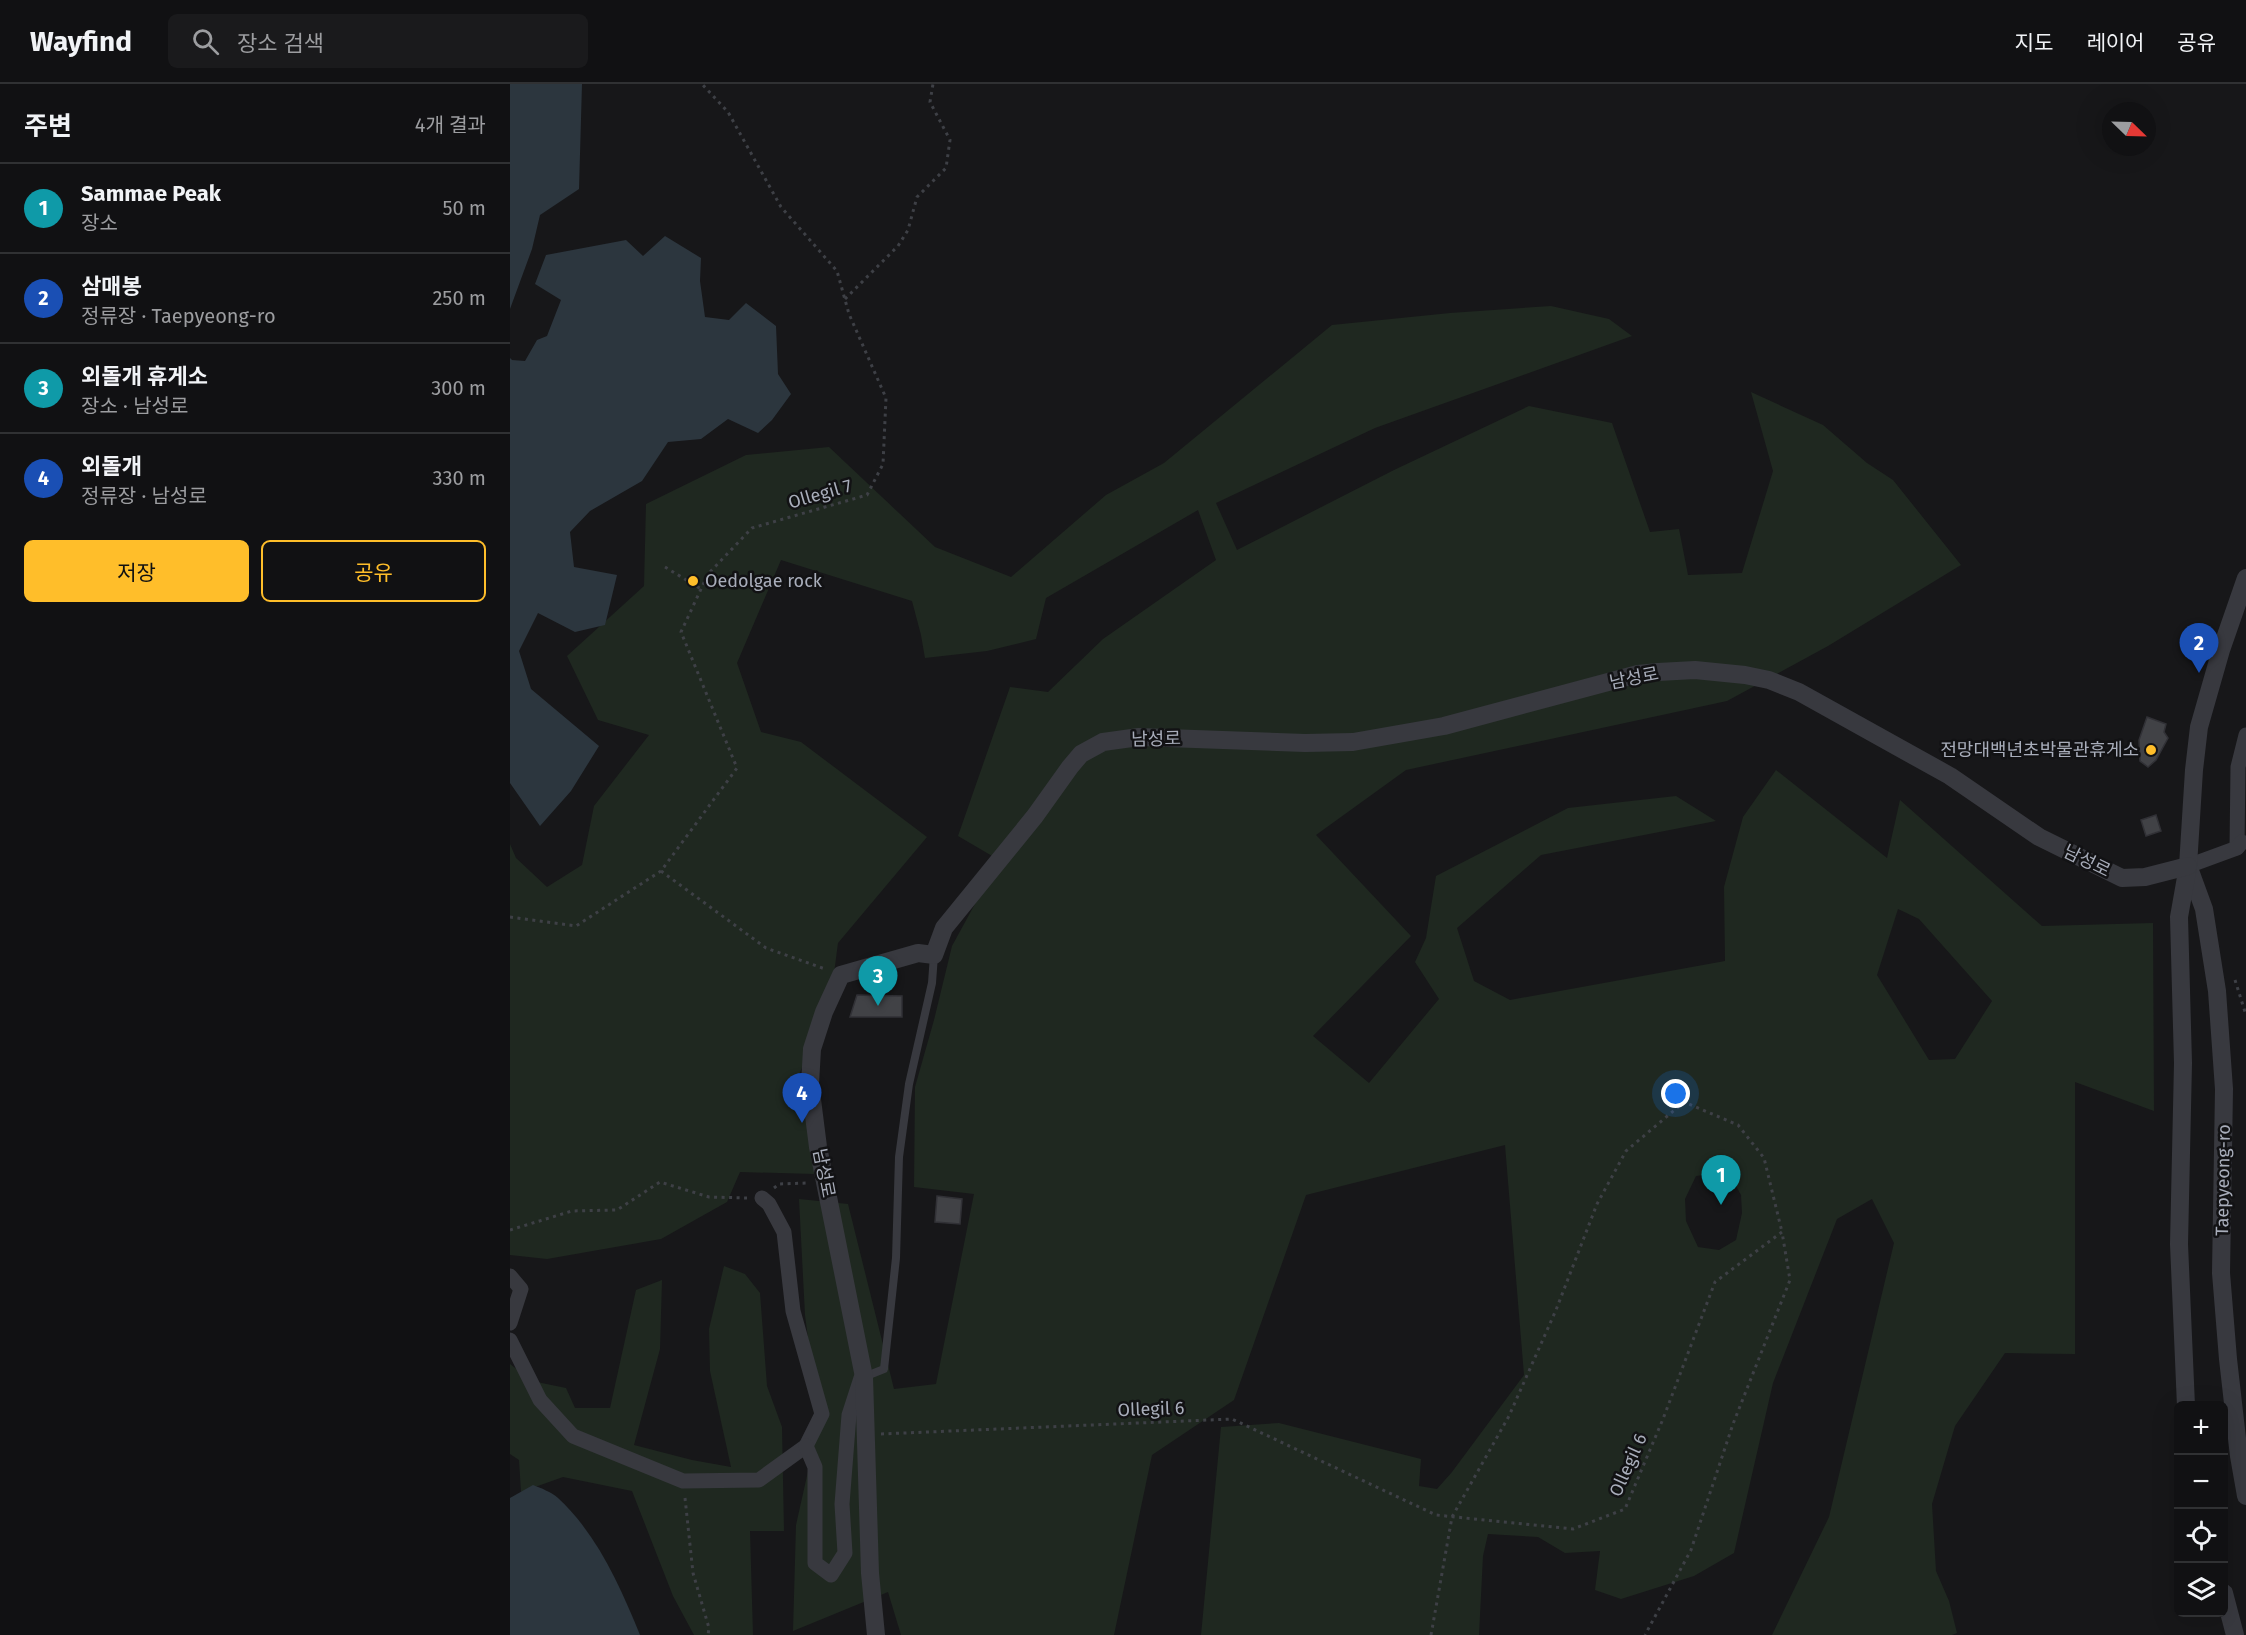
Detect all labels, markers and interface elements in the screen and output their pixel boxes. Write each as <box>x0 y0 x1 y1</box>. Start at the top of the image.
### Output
search box <box>168 14 588 68</box>
text: Wayfind <box>30 25 132 58</box>
icon: search <box>189 25 222 58</box>
text: 장소 검색 <box>237 30 324 57</box>
text: 지도 <box>2015 30 2053 56</box>
text: 레이어 <box>2086 30 2144 56</box>
text: 공유 <box>2177 30 2216 56</box>
north arrow <box>2102 102 2156 156</box>
text: 주변 <box>24 111 72 142</box>
text: 4개 결과 <box>415 113 486 137</box>
text: Sammae Peak <box>81 180 221 207</box>
text: 1 <box>39 196 48 220</box>
text: 50 m <box>442 196 486 220</box>
text: 장소 <box>81 211 118 235</box>
text: 삼매봉 <box>81 273 142 300</box>
text: 2 <box>38 286 49 310</box>
text: 250 m <box>432 286 486 310</box>
text: 정류장 · Taepyeong-ro <box>81 304 276 328</box>
text: 외돌개 휴게소 <box>81 363 208 390</box>
text: 3 <box>38 376 49 400</box>
text: 300 m <box>431 376 486 400</box>
text: 장소 · 남성로 <box>81 394 188 418</box>
text: 외돌개 <box>81 453 142 480</box>
text: 4 <box>38 466 49 490</box>
text: 330 m <box>432 466 486 490</box>
street label: Ollegil 7 <box>786 474 854 514</box>
text: 정류장 · 남성로 <box>81 484 207 508</box>
button: 저장 <box>24 540 249 602</box>
button: 공유 <box>261 540 486 602</box>
place label: Oedolgae rock <box>705 570 823 592</box>
marker: Oedolgae rock <box>686 574 700 588</box>
pin: 2 <box>2180 624 2218 673</box>
street label: 남성로 <box>1608 662 1660 694</box>
street label: 남성로 <box>1131 728 1181 750</box>
place label: 전망대백년초박물관휴게소 <box>1940 739 2139 761</box>
marker: 전망대백년초박물관휴게소 <box>2144 743 2158 757</box>
street label: 남성로 <box>2060 840 2114 882</box>
pin: 3 <box>858 956 898 1006</box>
pin: 4 <box>782 1074 822 1123</box>
your location <box>1661 1079 1690 1108</box>
street label: Taepyeong-ro <box>2211 1124 2235 1236</box>
street label: 남성로 <box>808 1147 840 1199</box>
pin: 1 <box>1702 1156 1740 1205</box>
street label: Ollegil 6 <box>1117 1397 1185 1421</box>
map controls <box>2174 1401 2228 1617</box>
button: + <box>2174 1401 2228 1455</box>
street label: Ollegil 6 <box>1604 1430 1652 1500</box>
button: − <box>2174 1455 2228 1509</box>
button: locate <box>2174 1509 2228 1563</box>
button: layers <box>2174 1563 2228 1617</box>

